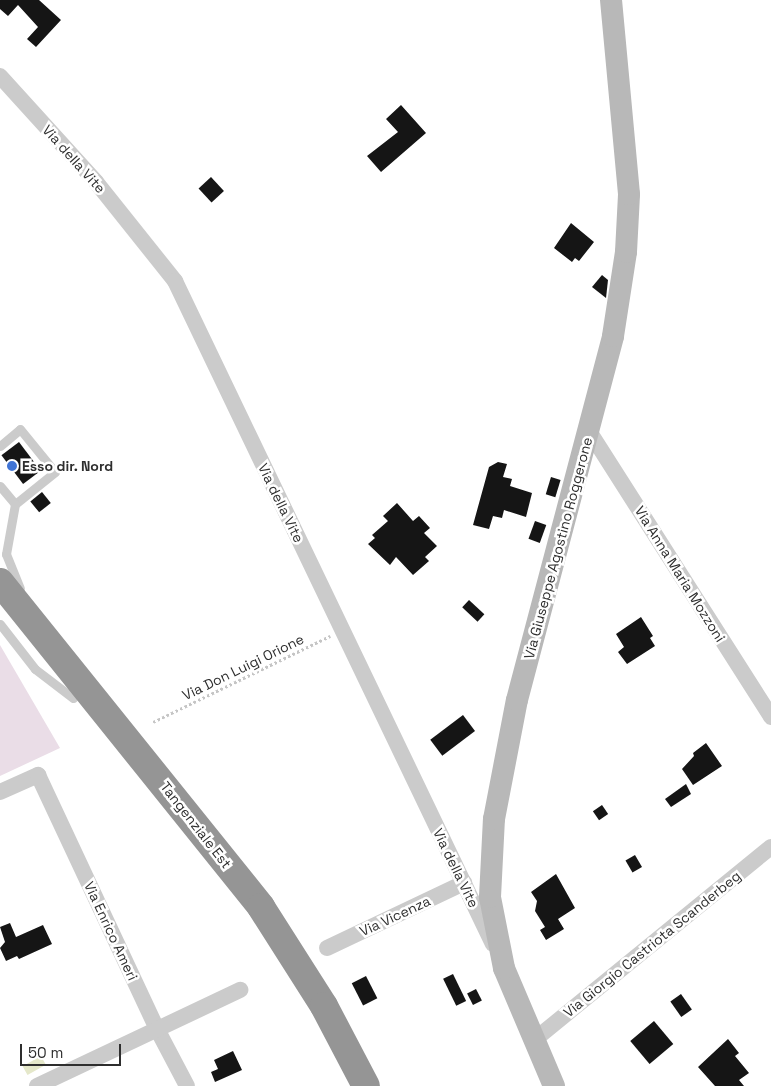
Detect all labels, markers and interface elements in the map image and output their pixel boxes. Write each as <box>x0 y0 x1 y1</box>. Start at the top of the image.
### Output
street label: Via della Vite <box>39 121 109 197</box>
street label: Via Giuseppe Agostino Roggerone <box>520 435 596 661</box>
place label: Esso dir. Nord <box>22 458 114 474</box>
marker: Esso dir. Nord <box>6 460 18 472</box>
street label: Via della Vite <box>255 461 307 545</box>
street label: Via Anna Maria Mozzoni <box>631 503 729 645</box>
street label: Via Don Luigi Orione <box>180 630 306 704</box>
street label: Tangenziale Est <box>157 778 235 872</box>
street label: Via della Vite <box>430 826 482 910</box>
street label: Via Giorgio Castriota Scanderbeg <box>560 867 744 1021</box>
street label: Via Enrico Ameri <box>81 879 141 983</box>
street label: Via Vicenza <box>357 892 433 940</box>
scale bar <box>22 1034 124 1066</box>
text: 50 m <box>28 1043 63 1062</box>

